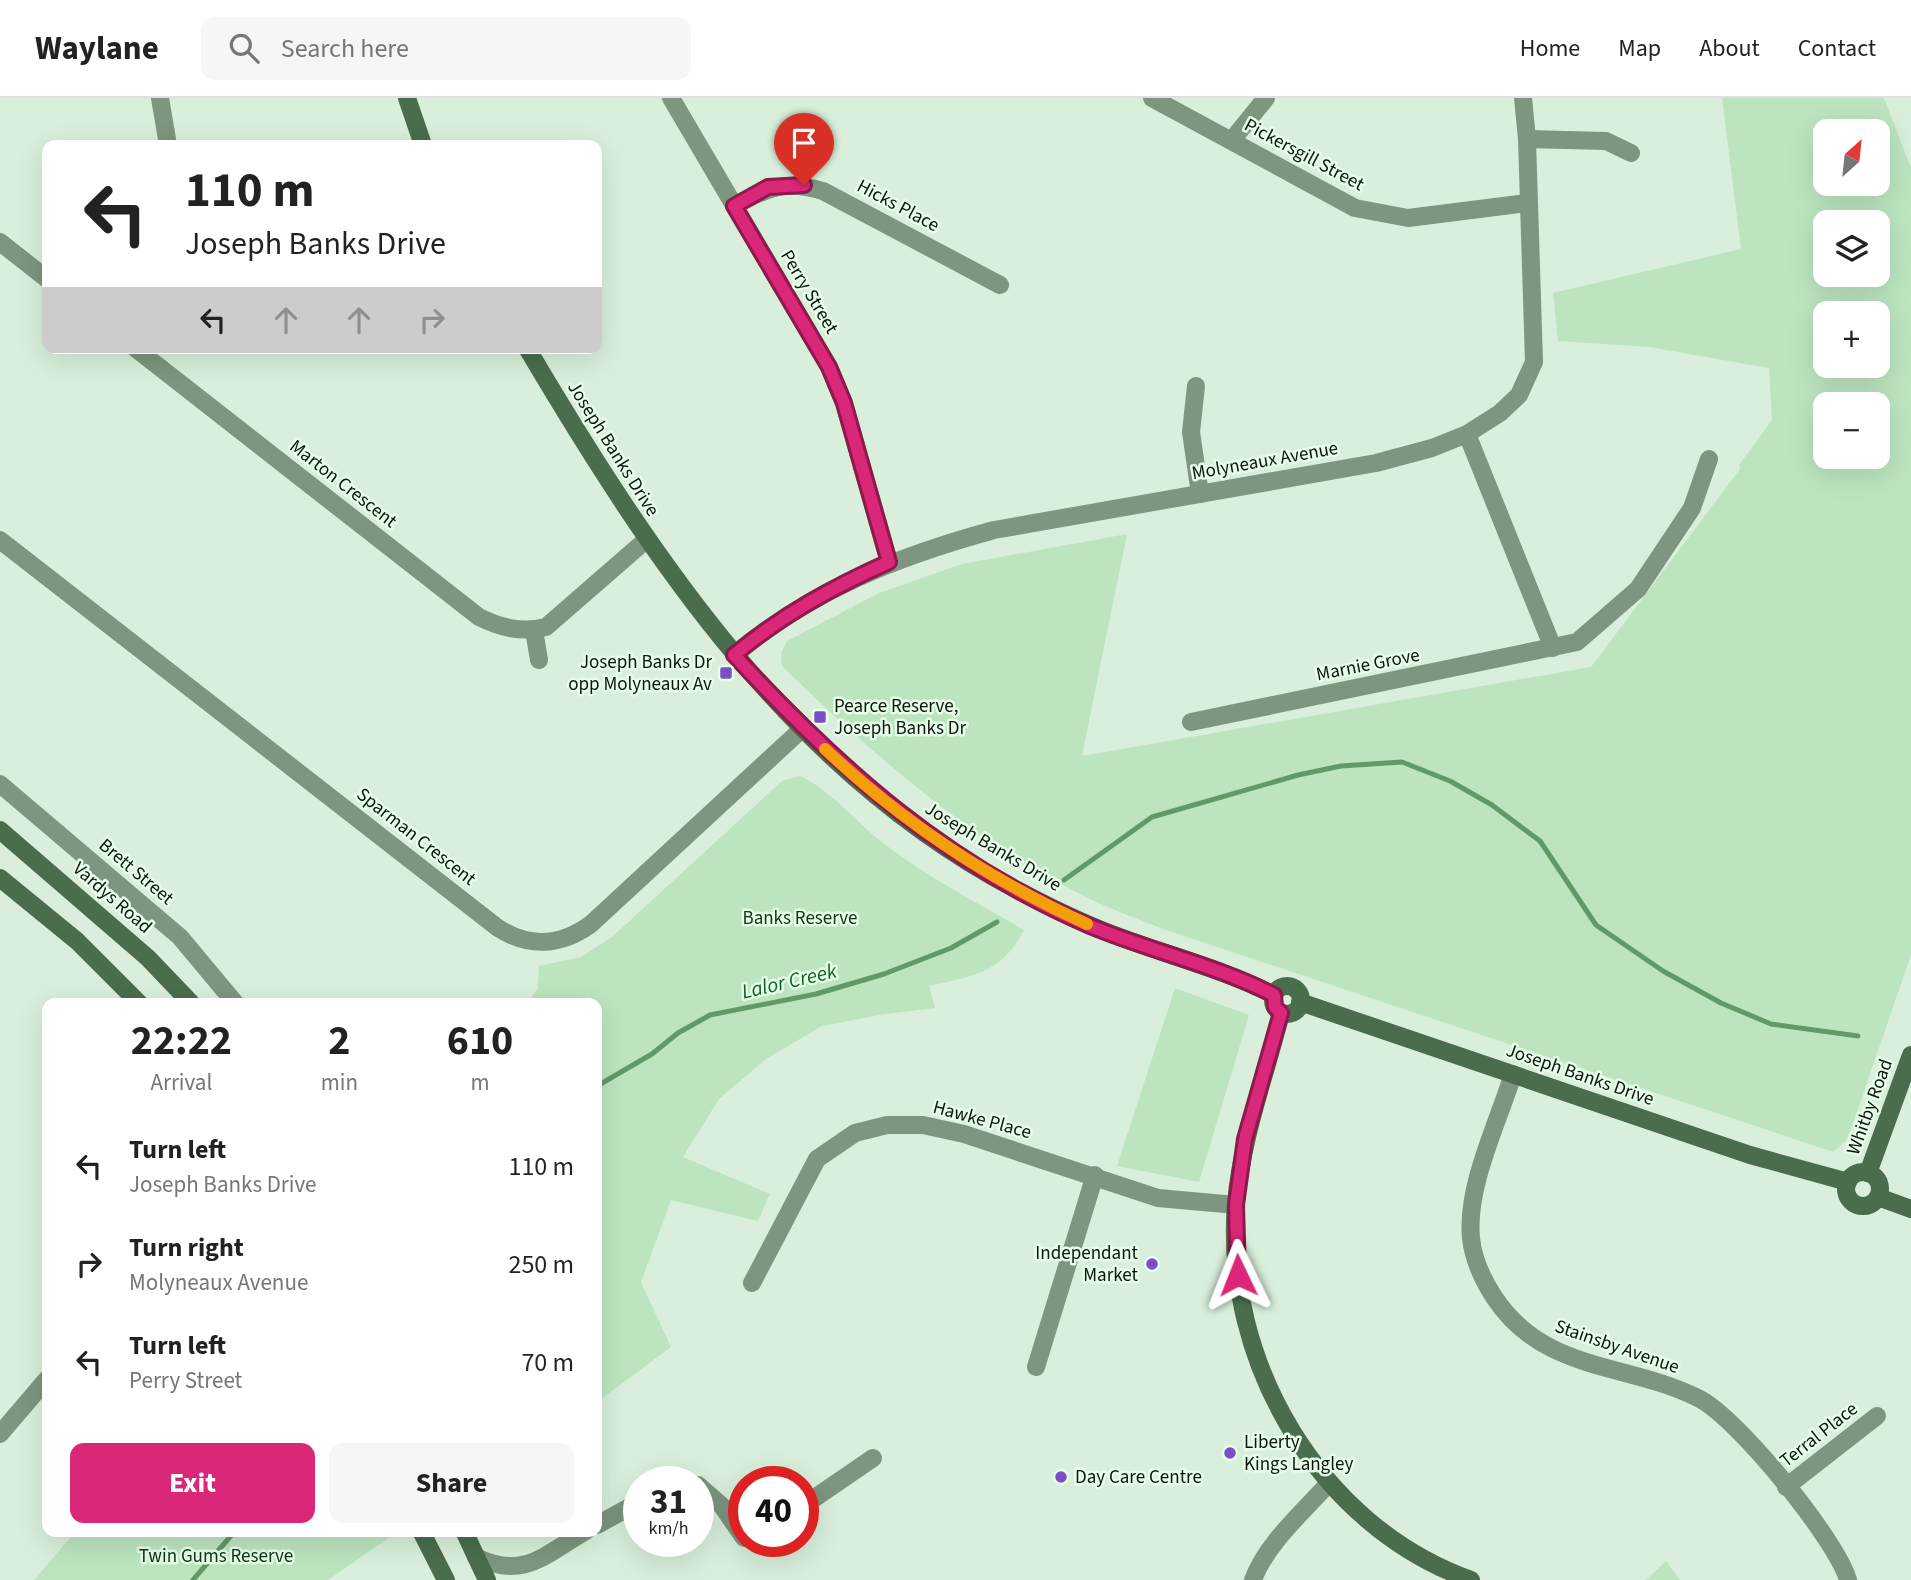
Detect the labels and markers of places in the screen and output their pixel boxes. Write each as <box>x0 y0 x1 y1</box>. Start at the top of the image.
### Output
pin <box>774 113 834 185</box>
place label: Joseph Banks Dr opp Molyneaux Av <box>568 649 712 698</box>
marker: Joseph Banks Dr opp Molyneaux Av <box>718 665 734 681</box>
place label: Pearce Reserve, Joseph Banks Dr <box>834 693 966 742</box>
marker: Pearce Reserve, Joseph Banks Dr <box>812 709 828 725</box>
place label: Independant Market <box>1035 1240 1139 1289</box>
marker: Independant Market <box>1144 1256 1160 1272</box>
place label: Liberty Kings Langley <box>1244 1429 1354 1478</box>
marker: Liberty Kings Langley <box>1222 1445 1238 1461</box>
place label: Day Care Centre <box>1075 1464 1202 1491</box>
marker: Day Care Centre <box>1053 1469 1069 1485</box>

